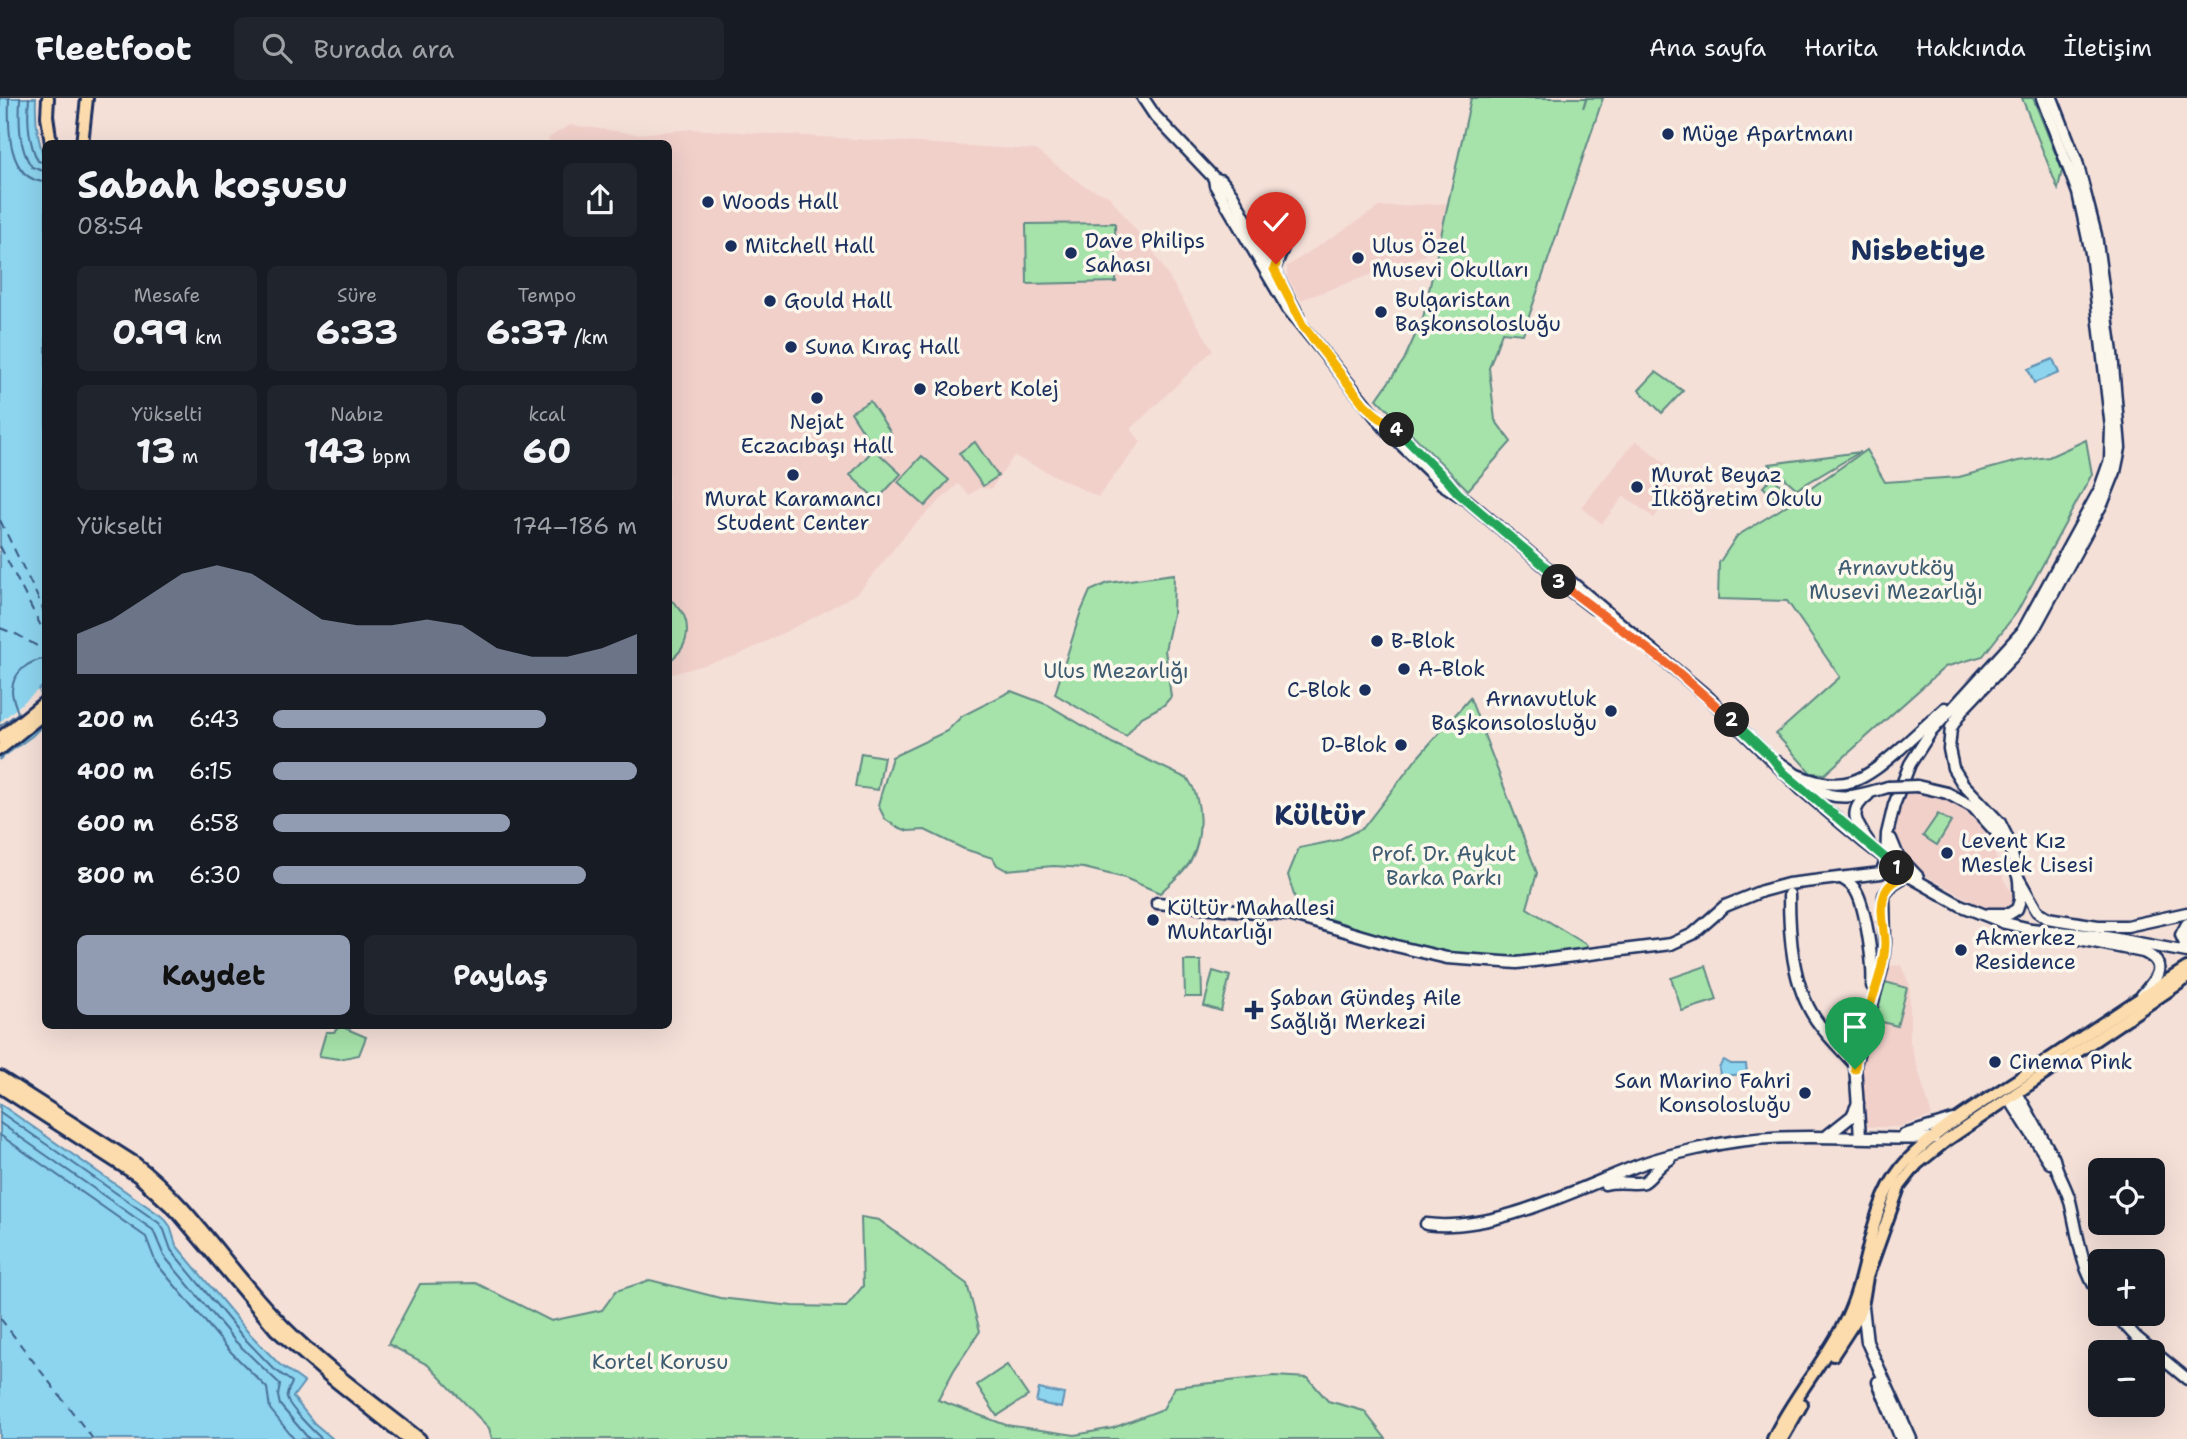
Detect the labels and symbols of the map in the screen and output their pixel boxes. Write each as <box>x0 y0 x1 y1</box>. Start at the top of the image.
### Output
place label: Müge Apartmanı <box>1682 120 1854 148</box>
marker: Müge Apartmanı <box>1660 126 1676 142</box>
place label: Woods Hall <box>722 188 839 216</box>
pin <box>1246 192 1306 264</box>
marker: Woods Hall <box>700 194 716 210</box>
place label: Dave Philips Sahası <box>1085 227 1205 279</box>
district label: Nisbetiye <box>1851 231 1985 269</box>
place label: Mitchell Hall <box>745 232 875 260</box>
place label: Ulus Özel Musevi Okulları <box>1372 232 1529 284</box>
marker: Mitchell Hall <box>723 238 739 254</box>
marker: Dave Philips Sahası <box>1063 245 1079 261</box>
marker: Ulus Özel Musevi Okulları <box>1350 250 1366 266</box>
place label: Bulgaristan Başkonsolosluğu <box>1395 286 1561 338</box>
place label: Gould Hall <box>784 287 893 315</box>
marker: Gould Hall <box>762 293 778 309</box>
marker: Bulgaristan Başkonsolosluğu <box>1373 304 1389 320</box>
place label: Suna Kıraç Hall <box>805 333 960 361</box>
marker: Suna Kıraç Hall <box>783 339 799 355</box>
place label: Robert Kolej <box>934 375 1059 403</box>
marker: Robert Kolej <box>912 381 928 397</box>
marker: Nejat Eczacıbaşı Hall <box>809 390 825 406</box>
place label: Nejat Eczacıbaşı Hall <box>741 408 894 460</box>
pin: 4 <box>1380 412 1414 448</box>
place label: Murat Beyaz İlköğretim Okulu <box>1651 461 1822 513</box>
marker: Murat Karamancı Student Center <box>785 467 801 483</box>
marker: Murat Beyaz İlköğretim Okulu <box>1629 479 1645 495</box>
place label: Murat Karamancı Student Center <box>705 485 881 537</box>
park label: Arnavutköy Musevi Mezarlığı <box>1809 554 1983 606</box>
pin: 3 <box>1542 564 1576 600</box>
place label: B-Blok <box>1391 627 1455 655</box>
marker: B-Blok <box>1369 633 1385 649</box>
place label: A-Blok <box>1418 655 1485 683</box>
park label: Ulus Mezarlığı <box>1043 657 1189 685</box>
marker: A-Blok <box>1396 661 1412 677</box>
place label: C-Blok <box>1287 676 1351 704</box>
marker: C-Blok <box>1357 682 1373 698</box>
place label: Arnavutluk Başkonsolosluğu <box>1431 685 1597 737</box>
pin: 2 <box>1714 702 1750 738</box>
marker: Arnavutluk Başkonsolosluğu <box>1603 703 1619 719</box>
place label: D-Blok <box>1321 731 1387 759</box>
marker: D-Blok <box>1393 737 1409 753</box>
district label: Kültür <box>1274 796 1366 834</box>
place label: Levent Kız Meslek Lisesi <box>1961 827 2094 879</box>
park label: Prof. Dr. Aykut Barka Parkı <box>1371 840 1517 892</box>
marker: Levent Kız Meslek Lisesi <box>1939 845 1955 861</box>
pin: 1 <box>1880 850 1914 886</box>
place label: Kültür Mahallesi Muhtarlığı <box>1167 894 1335 946</box>
marker: Kültür Mahallesi Muhtarlığı <box>1145 912 1161 928</box>
place label: Akmerkez Residence <box>1975 924 2076 976</box>
marker: Akmerkez Residence <box>1953 942 1969 958</box>
place label: Şaban Gündeş Aile Sağlığı Merkezi <box>1270 984 1462 1036</box>
pin <box>1825 997 1885 1069</box>
marker: Şaban Gündeş Aile Sağlığı Merkezi <box>1244 1000 1264 1020</box>
place label: Cinema Pink <box>2009 1048 2133 1076</box>
marker: Cinema Pink <box>1987 1054 2003 1070</box>
place label: San Marino Fahri Konsolosluğu <box>1615 1067 1791 1119</box>
marker: San Marino Fahri Konsolosluğu <box>1797 1085 1813 1101</box>
park label: Kortel Korusu <box>592 1348 728 1376</box>

